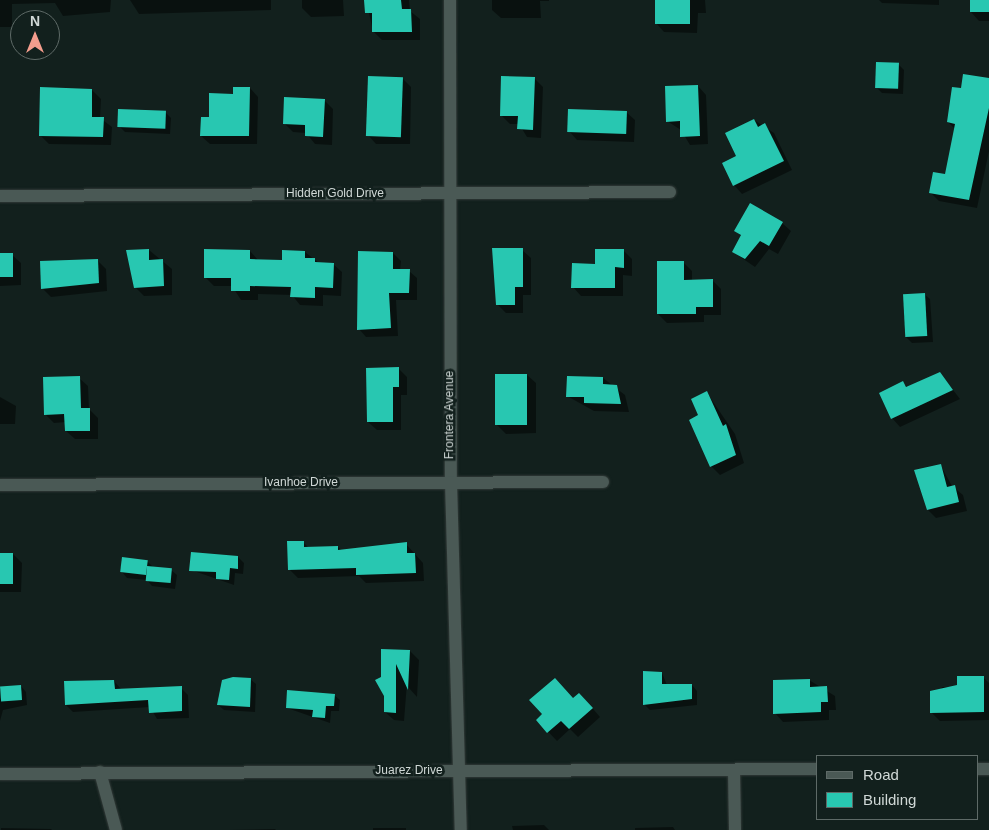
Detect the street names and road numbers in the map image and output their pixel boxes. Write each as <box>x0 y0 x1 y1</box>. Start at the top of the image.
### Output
street label: Hidden Gold Drive <box>286 187 384 201</box>
street label: Frontera Avenue <box>443 370 457 460</box>
street label: Ivanhoe Drive <box>264 476 338 490</box>
street label: Juarez Drive <box>375 764 443 778</box>

